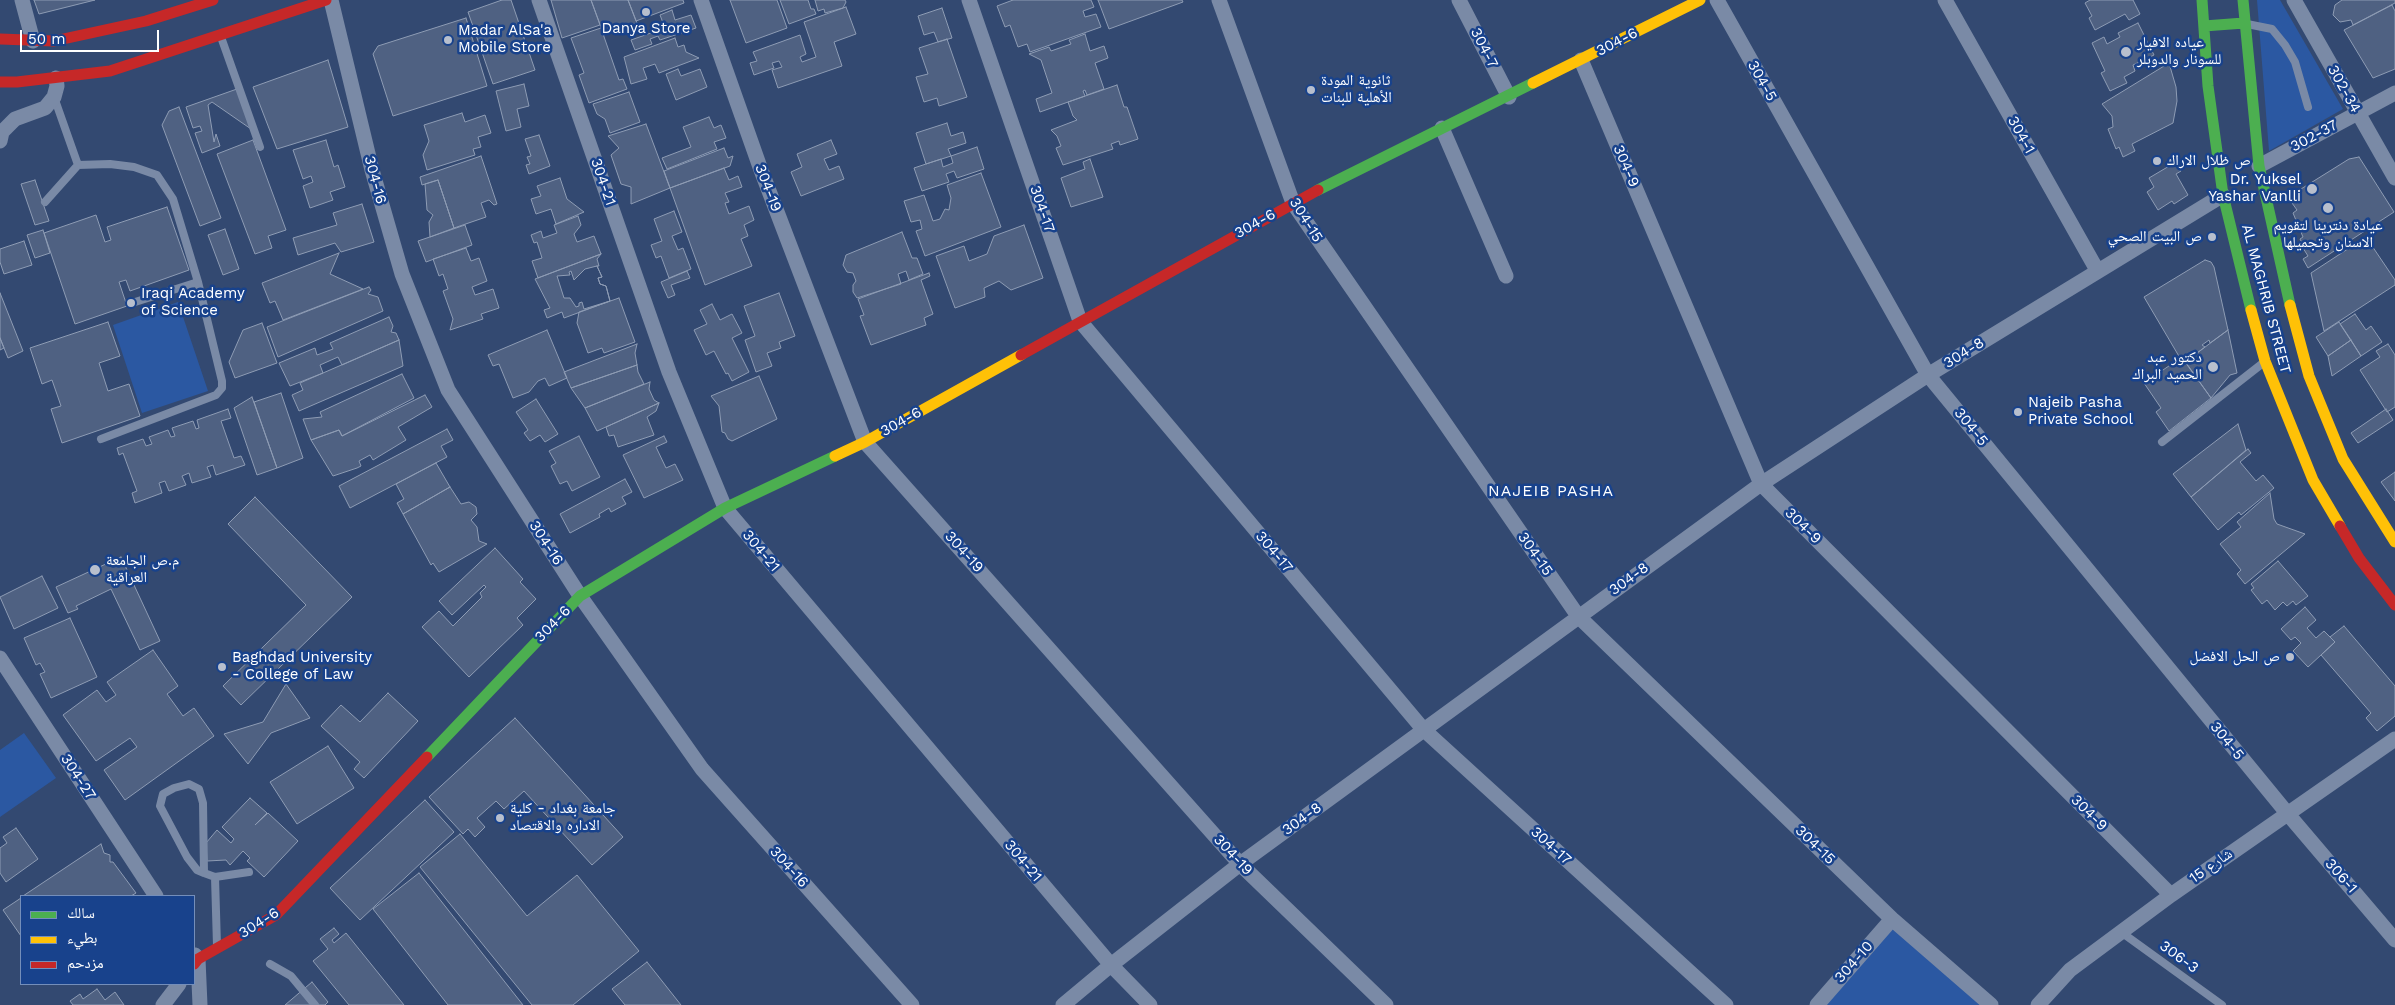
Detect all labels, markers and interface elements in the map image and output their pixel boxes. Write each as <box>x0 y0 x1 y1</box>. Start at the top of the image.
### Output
marker: Danya Store <box>640 6 652 18</box>
scale bar <box>22 20 161 52</box>
place label: Danya Store <box>602 20 690 38</box>
place label: Madar AlSa'a Mobile Store <box>458 22 552 57</box>
street label: 304-6 <box>1593 24 1641 60</box>
street label: 304-7 <box>1466 25 1502 71</box>
text: 50 m <box>28 30 65 48</box>
marker: Madar AlSa'a Mobile Store <box>442 34 454 46</box>
place label: عياده الافيار للسونار والدوبلر <box>2137 34 2221 69</box>
marker: عياده الافيار للسونار والدوبلر <box>2119 45 2133 59</box>
street label: 304-5 <box>1744 58 1780 104</box>
street label: 302-34 <box>2324 62 2364 116</box>
place label: ثانوية المودة الأهلية للبنات <box>1321 72 1392 107</box>
marker: ثانوية المودة الأهلية للبنات <box>1305 84 1317 96</box>
street label: 304-1 <box>2003 113 2039 157</box>
street label: 302-37 <box>2287 116 2341 156</box>
street label: 304-9 <box>1609 142 1643 190</box>
place label: ص ظلال الاراك <box>2167 152 2251 170</box>
street label: 304-16 <box>360 154 390 206</box>
marker: ص ظلال الاراك <box>2151 155 2163 167</box>
street label: 304-21 <box>587 156 619 208</box>
street label: 304-19 <box>751 162 785 214</box>
place label: Dr. Yuksel Yashar Vanlli <box>2209 171 2301 206</box>
marker: Dr. Yuksel Yashar Vanlli <box>2305 182 2319 196</box>
street label: 304-17 <box>1026 183 1058 235</box>
street label: 304-15 <box>1285 195 1327 245</box>
marker: عيادة دنترينا لتقويم الاسنان وتجميلها <box>2321 201 2335 215</box>
street label: 304-6 <box>1231 205 1279 243</box>
place label: عيادة دنترينا لتقويم الاسنان وتجميلها <box>2274 217 2382 252</box>
street label: AL MAGHRIB STREET <box>2237 222 2295 376</box>
place label: ص البيت الصحي <box>2108 228 2202 246</box>
marker: ص البيت الصحي <box>2206 231 2218 243</box>
place label: Iraqi Academy of Science <box>141 285 245 320</box>
marker: Iraqi Academy of Science <box>125 297 137 309</box>
street label: 304-8 <box>1941 334 1987 372</box>
place label: دكتور عبد الحميد البراك <box>2132 349 2202 384</box>
marker: دكتور عبد الحميد البراك <box>2206 360 2220 374</box>
place label: Najeib Pasha Private School <box>2028 394 2133 429</box>
street label: 304-6 <box>877 403 925 441</box>
street label: 304-5 <box>1950 404 1992 450</box>
marker: Najeib Pasha Private School <box>2012 406 2024 418</box>
district label: NAJEIB PASHA <box>1486 481 1616 501</box>
street label: 304-9 <box>1781 504 1825 548</box>
street label: 304-16 <box>525 517 567 569</box>
street label: 304-21 <box>738 526 784 576</box>
street label: 304-19 <box>941 528 987 576</box>
street label: 304-17 <box>1252 528 1296 576</box>
street label: 304-15 <box>1514 529 1556 579</box>
place label: م.ص الجامعة العراقية <box>106 552 179 587</box>
street label: 304-8 <box>1606 559 1652 599</box>
marker: م.ص الجامعة العراقية <box>88 563 102 577</box>
street label: 304-6 <box>531 602 575 646</box>
place label: ص الحل الافضل <box>2190 648 2280 666</box>
place label: Baghdad University - College of Law <box>232 649 372 684</box>
marker: ص الحل الافضل <box>2284 651 2296 663</box>
marker: Baghdad University - College of Law <box>216 661 228 673</box>
street label: 304-5 <box>2206 718 2248 764</box>
street label: 304-27 <box>57 751 99 803</box>
street label: 304-9 <box>2067 791 2111 835</box>
street label: 304-8 <box>1279 799 1325 839</box>
place label: جامعة بغداد - كلية الاداره والاقتصاد <box>510 800 615 835</box>
marker: جامعة بغداد - كلية الاداره والاقتصاد <box>494 812 506 824</box>
street label: 304-15 <box>1791 822 1839 868</box>
street label: 304-17 <box>1527 823 1575 869</box>
street label: 304-19 <box>1210 831 1256 879</box>
street label: 304-21 <box>1000 836 1046 886</box>
street label: 304-16 <box>766 843 812 891</box>
street label: شارع 15 <box>2186 845 2236 887</box>
street label: 306-1 <box>2321 855 2361 897</box>
legend <box>20 895 195 985</box>
text: سالك <box>67 904 95 922</box>
street label: 304-6 <box>236 904 282 942</box>
text: بطيء <box>67 929 97 947</box>
street label: 304-10 <box>1831 937 1877 987</box>
street label: 306-3 <box>2156 937 2202 977</box>
text: مزدحم <box>67 954 104 972</box>

